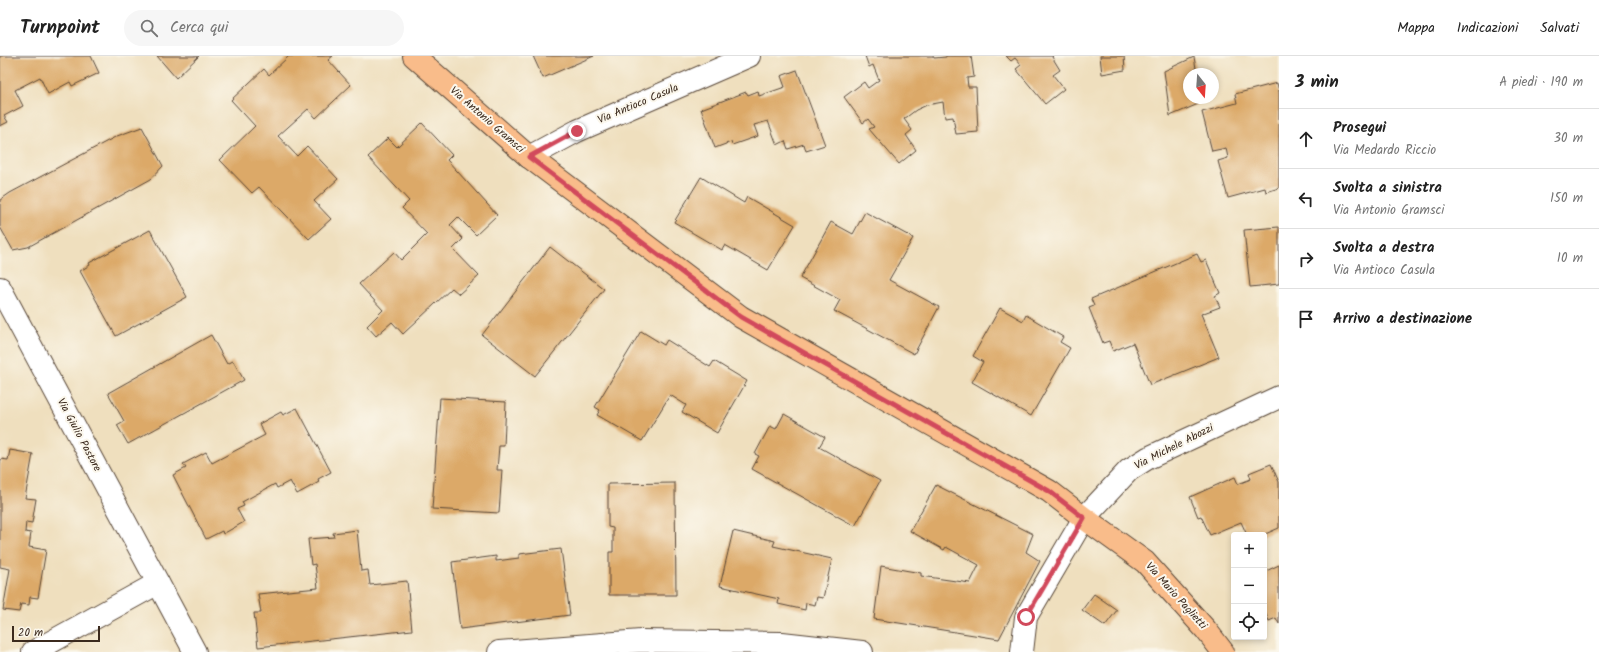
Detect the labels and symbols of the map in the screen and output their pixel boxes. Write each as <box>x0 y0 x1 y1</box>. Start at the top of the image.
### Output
north arrow <box>1183 68 1219 104</box>
street label: Via Antioco Casula <box>595 79 681 129</box>
street label: Via Antonio Gramsci <box>446 82 529 158</box>
route end <box>568 122 586 140</box>
street label: Via Giulio Pastore <box>52 395 106 475</box>
street label: Via Michele Abozzi <box>1131 419 1217 475</box>
street label: Via Mario Paglietti <box>1141 558 1211 634</box>
route start <box>1017 608 1035 626</box>
scale bar <box>12 624 100 643</box>

